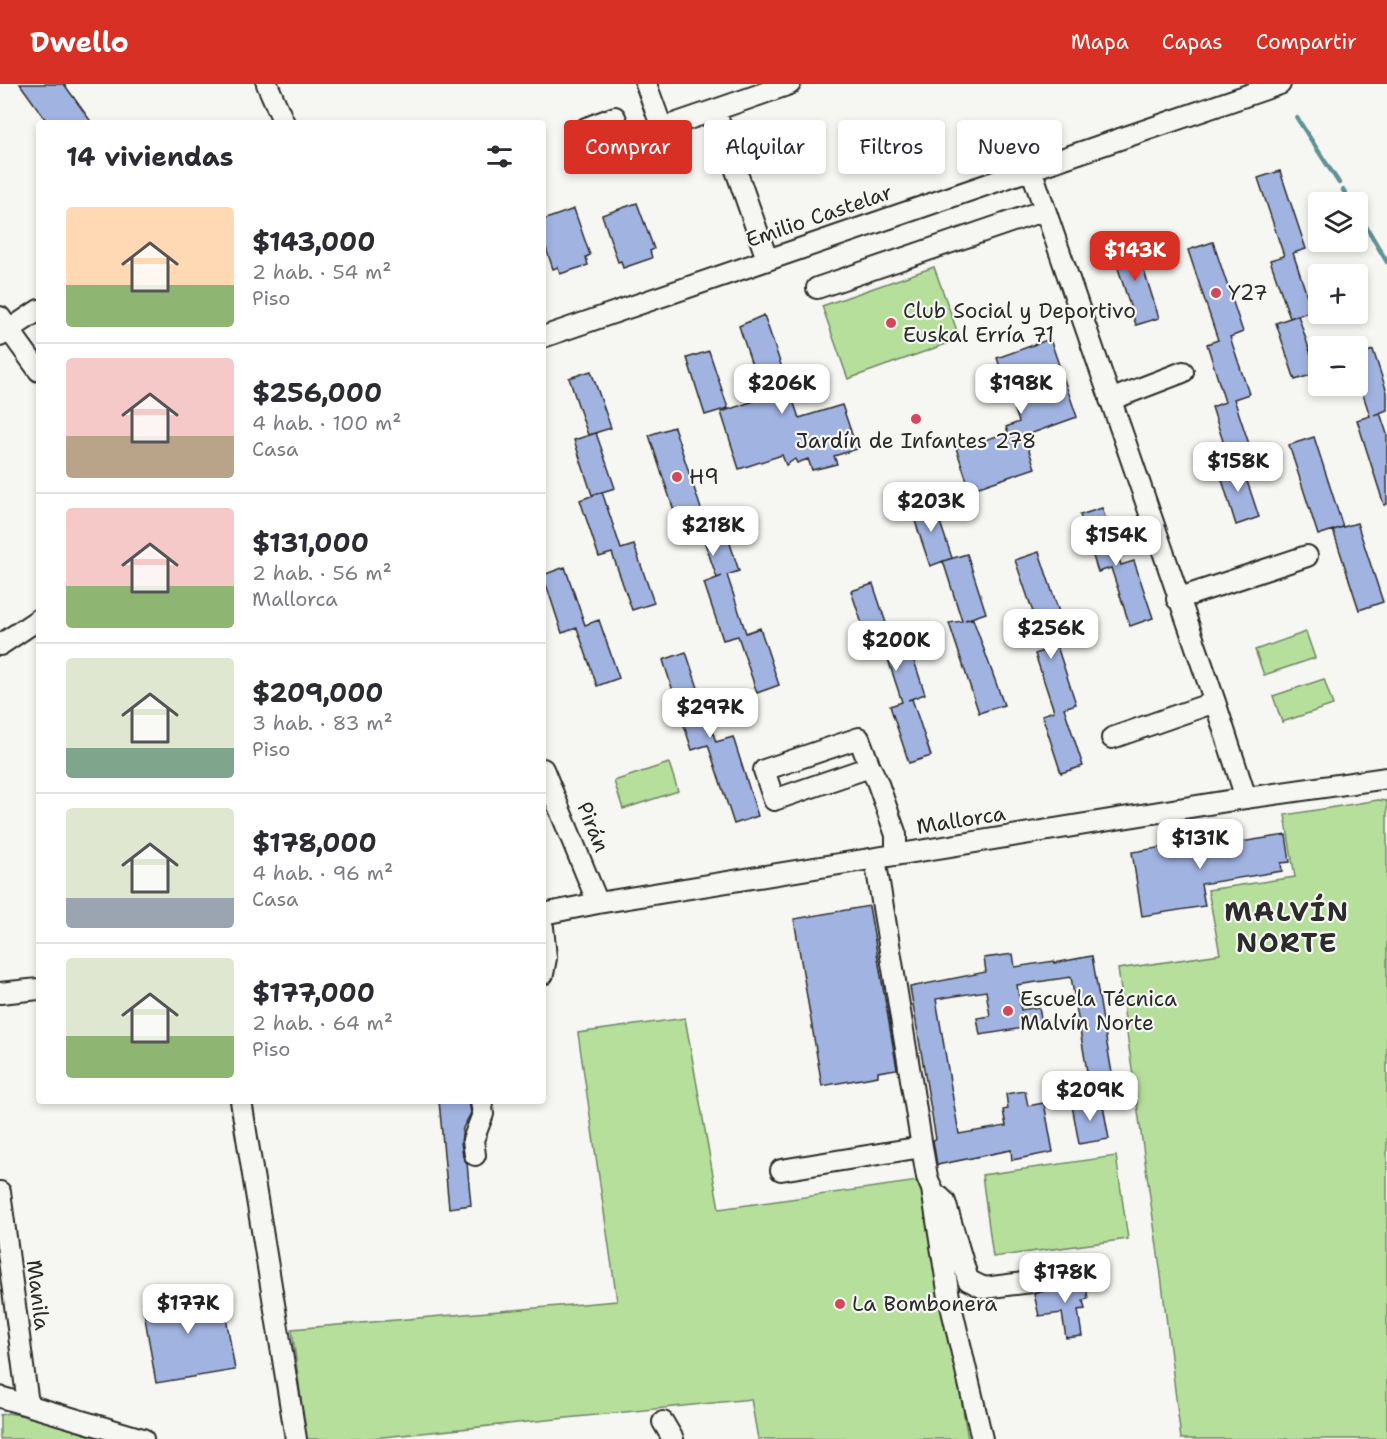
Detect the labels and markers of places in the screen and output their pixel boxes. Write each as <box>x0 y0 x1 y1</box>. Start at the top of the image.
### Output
pin: $143K <box>1093 231 1177 282</box>
place label: Y27 <box>1228 279 1268 307</box>
marker: Y27 <box>1209 286 1223 300</box>
place label: Club Social y Deportivo Euskal Erría 71 <box>903 297 1136 349</box>
marker: Club Social y Deportivo Euskal Erría 71 <box>884 316 898 330</box>
pin: $206K <box>740 364 824 415</box>
pin: $198K <box>979 364 1063 415</box>
marker: Jardín de Infantes 278 <box>909 412 923 426</box>
place label: Jardín de Infantes 278 <box>796 427 1036 455</box>
pin: $158K <box>1196 442 1280 493</box>
place label: H9 <box>689 463 719 491</box>
marker: H9 <box>670 470 684 484</box>
pin: $203K <box>889 482 973 533</box>
pin: $218K <box>671 506 755 557</box>
pin: $154K <box>1074 516 1158 567</box>
pin: $256K <box>1009 609 1093 660</box>
pin: $200K <box>854 621 938 672</box>
pin: $297K <box>668 688 752 739</box>
pin: $131K <box>1158 819 1242 870</box>
place label: Escuela Técnica Malvín Norte <box>1020 985 1177 1037</box>
marker: Escuela Técnica Malvín Norte <box>1001 1004 1015 1018</box>
pin: $209K <box>1048 1071 1132 1122</box>
pin: $178K <box>1023 1253 1107 1304</box>
pin: $177K <box>146 1284 230 1335</box>
place label: La Bombonera <box>852 1290 997 1318</box>
marker: La Bombonera <box>833 1297 847 1311</box>

